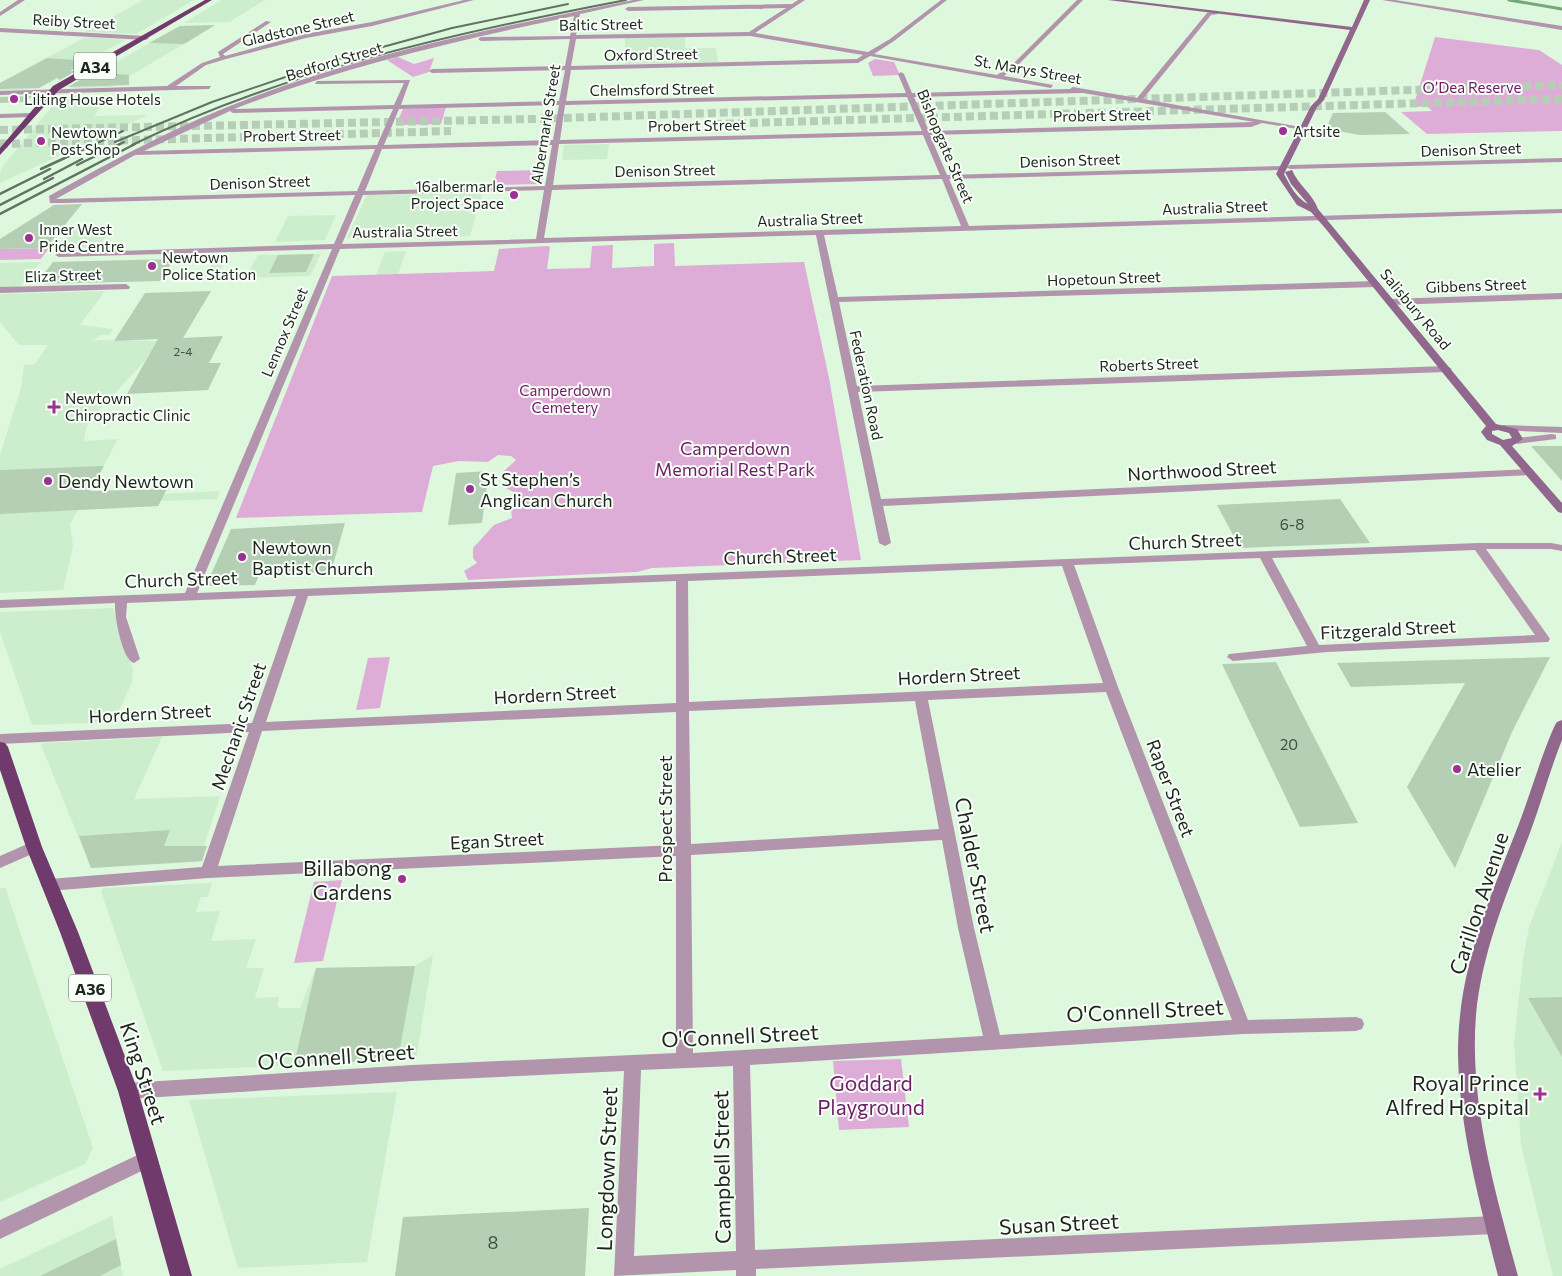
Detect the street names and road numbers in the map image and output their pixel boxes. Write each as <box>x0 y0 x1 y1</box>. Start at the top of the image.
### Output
street label: Gladstone Street <box>240 6 356 50</box>
street label: Reiby Street <box>32 10 116 32</box>
street label: Baltic Street <box>559 14 643 34</box>
street label: Bedford Street <box>283 38 385 84</box>
street label: Oxford Street <box>604 44 698 64</box>
street label: St. Marys Street <box>973 51 1083 87</box>
road number: A34 <box>74 52 116 80</box>
street label: Albermarle Street <box>527 63 563 185</box>
street label: Chelmsford Street <box>590 79 714 99</box>
street label: Bishopgate Street <box>914 86 978 206</box>
street label: Probert Street <box>1053 105 1151 125</box>
street label: Probert Street <box>648 115 746 135</box>
street label: Probert Street <box>243 125 341 145</box>
street label: Denison Street <box>1420 138 1522 160</box>
street label: Denison Street <box>1019 149 1121 171</box>
street label: Denison Street <box>614 160 716 180</box>
street label: Denison Street <box>209 171 311 193</box>
street label: Australia Street <box>1162 196 1268 218</box>
street label: Australia Street <box>757 208 863 230</box>
street label: Australia Street <box>352 221 458 241</box>
street label: Eliza Street <box>24 265 102 285</box>
street label: Salisbury Road <box>1377 265 1455 353</box>
street label: Hopetoun Street <box>1047 267 1161 289</box>
street label: Gibbens Street <box>1425 274 1527 296</box>
street label: Lennox Street <box>257 285 311 379</box>
street label: Federation Road <box>847 328 887 442</box>
street label: Roberts Street <box>1099 353 1199 375</box>
street label: Northwood Street <box>1127 455 1277 485</box>
street label: Church Street <box>1128 528 1242 554</box>
street label: Church Street <box>723 543 837 569</box>
street label: Church Street <box>124 566 238 592</box>
street label: Fitzgerald Street <box>1319 614 1457 644</box>
street label: Mechanic Street <box>206 659 270 793</box>
street label: Hordern Street <box>897 661 1021 689</box>
street label: Hordern Street <box>493 680 617 708</box>
street label: Hordern Street <box>88 699 212 727</box>
street label: Raper Street <box>1142 736 1200 840</box>
street label: Prospect Street <box>654 755 676 883</box>
street label: Chalder Street <box>951 795 1001 935</box>
street label: Egan Street <box>449 827 545 853</box>
street label: Carillon Avenue <box>1443 829 1513 977</box>
road number: A36 <box>69 974 111 1001</box>
street label: O'Connell Street <box>1066 993 1224 1027</box>
street label: O'Connell Street <box>661 1018 819 1052</box>
street label: King Street <box>116 1019 172 1127</box>
street label: O'Connell Street <box>257 1038 415 1074</box>
street label: Longdown Street <box>591 1086 621 1252</box>
street label: Campbell Street <box>707 1090 735 1244</box>
street label: Susan Street <box>998 1207 1120 1239</box>

